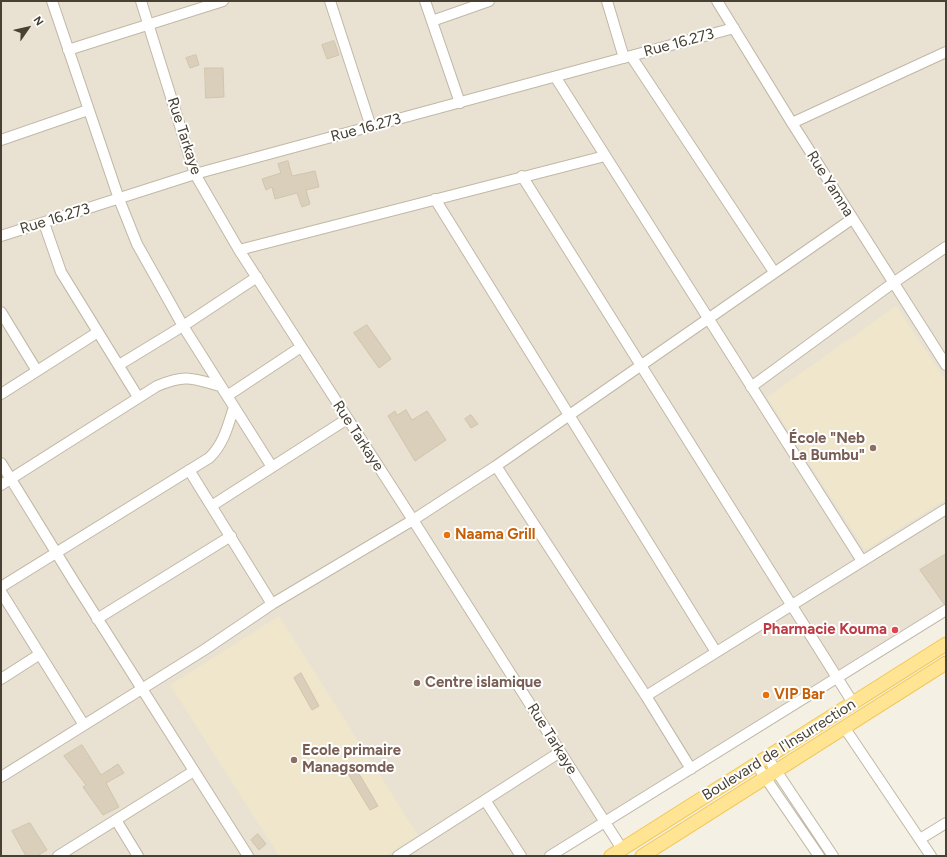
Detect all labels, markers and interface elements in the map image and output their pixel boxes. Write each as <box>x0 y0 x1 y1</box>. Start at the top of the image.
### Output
north arrow <box>8 8 48 48</box>
text: N <box>31 14 46 28</box>
street label: Rue 16.273 <box>642 25 716 61</box>
street label: Rue Tarkaye <box>163 95 205 177</box>
street label: Rue 16.273 <box>329 110 403 146</box>
street label: Rue Yamna <box>803 148 857 220</box>
street label: Rue 16.273 <box>18 200 92 238</box>
street label: Rue Tarkaye <box>329 397 387 475</box>
place label: École "Neb La Bumbu" <box>789 430 865 465</box>
marker: École "Neb La Bumbu" <box>868 443 878 453</box>
place label: Naama Grill <box>455 526 535 544</box>
marker: Naama Grill <box>442 530 452 540</box>
place label: Pharmacie Kouma <box>763 621 887 639</box>
marker: Pharmacie Kouma <box>890 625 900 635</box>
place label: Centre islamique <box>425 674 542 692</box>
marker: Centre islamique <box>412 678 422 688</box>
place label: VIP Bar <box>774 686 825 704</box>
marker: VIP Bar <box>761 690 771 700</box>
street label: Boulevard de l'Insurrection <box>699 695 859 805</box>
street label: Rue Tarkaye <box>523 700 581 778</box>
place label: Ecole primaire Managsomde <box>302 742 401 777</box>
marker: Ecole primaire Managsomde <box>289 755 299 765</box>

